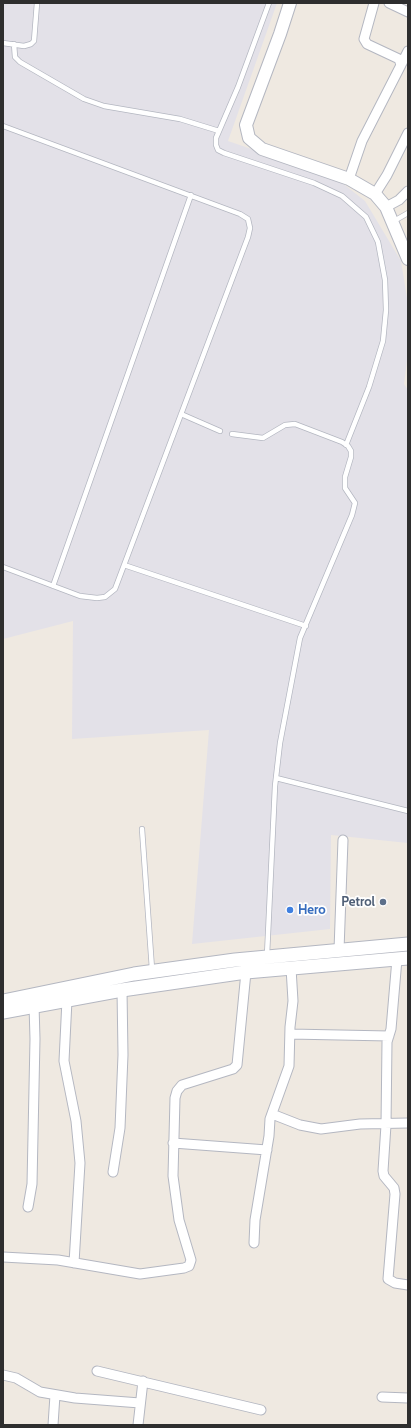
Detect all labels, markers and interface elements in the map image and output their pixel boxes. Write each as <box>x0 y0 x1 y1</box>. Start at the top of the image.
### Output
place label: Petrol <box>341 894 375 910</box>
marker: Petrol <box>378 897 388 907</box>
place label: Hero <box>298 902 326 918</box>
marker: Hero <box>285 905 295 915</box>

